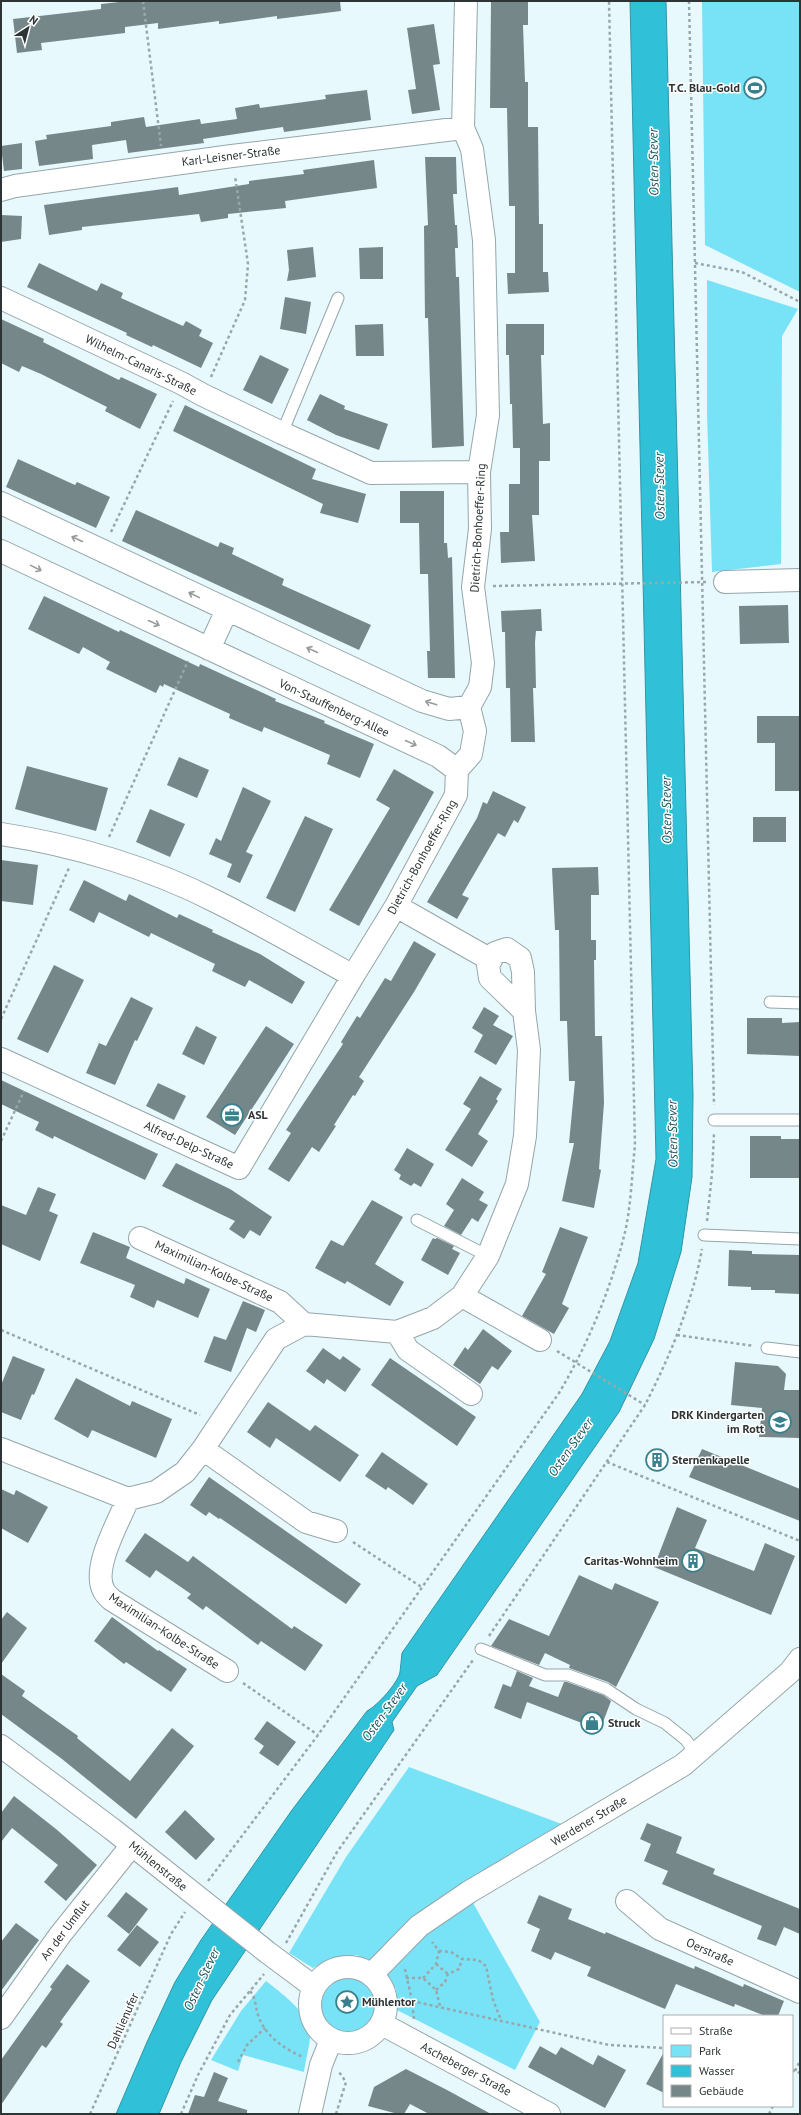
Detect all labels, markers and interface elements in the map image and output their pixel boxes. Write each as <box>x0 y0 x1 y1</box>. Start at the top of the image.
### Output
north arrow <box>8 8 48 48</box>
text: N <box>27 12 41 28</box>
sports icon: T.C. Blau-Gold <box>742 75 768 101</box>
place label: T.C. Blau-Gold <box>669 80 740 95</box>
water label: Osten-Stever <box>644 127 663 196</box>
street label: Karl-Leisner-Straße <box>181 142 281 169</box>
street label: Wilhelm-Canaris-Straße <box>83 331 199 398</box>
water label: Osten-Stever <box>650 451 669 520</box>
street label: Dietrich-Bonhoeffer-Ring <box>467 463 488 593</box>
one-way arrow <box>72 535 84 542</box>
one-way arrow <box>30 565 42 572</box>
one-way arrow <box>189 591 201 598</box>
one-way arrow <box>147 620 159 627</box>
one-way arrow <box>307 646 319 653</box>
street label: Von-Stauffenberg-Allee <box>276 675 392 740</box>
one-way arrow <box>425 699 437 707</box>
one-way arrow <box>405 740 417 748</box>
water label: Osten-Stever <box>657 775 676 844</box>
street label: Dietrich-Bonhoeffer-Ring <box>384 797 459 917</box>
water label: Osten-Stever <box>663 1099 682 1168</box>
office icon: ASL <box>219 1102 245 1128</box>
place label: ASL <box>248 1107 269 1122</box>
street label: Alfred-Delp-Straße <box>142 1117 236 1172</box>
street label: Maximilian-Kolbe-Straße <box>153 1237 276 1305</box>
place label: DRK Kindergarten im Rott <box>671 1407 765 1436</box>
school or university icon: DRK Kindergarten im Rott <box>767 1409 793 1435</box>
water label: Osten-Stever <box>544 1414 597 1480</box>
building icon: Sternenkapelle <box>644 1447 670 1473</box>
place label: Sternenkapelle <box>672 1452 750 1467</box>
building icon: Caritas-Wohnheim <box>680 1548 706 1574</box>
place label: Caritas-Wohnheim <box>584 1553 678 1568</box>
street label: Maximilian-Kolbe-Straße <box>106 1589 222 1672</box>
water label: Osten-Stever <box>358 1679 412 1745</box>
shop icon: Struck <box>579 1710 605 1736</box>
place label: Struck <box>608 1715 640 1730</box>
street label: Werdener Straße <box>548 1792 629 1849</box>
street label: Mühlenstraße <box>126 1837 191 1894</box>
street label: An der Umflut <box>37 1897 92 1963</box>
street label: Oerstraße <box>684 1934 736 1969</box>
water label: Osten-Stever <box>179 1944 224 2013</box>
place icon: Mühlentor <box>334 1989 360 2015</box>
street label: Dahlienufer <box>103 1990 142 2051</box>
place label: Mühlentor <box>362 1994 416 2009</box>
legend <box>663 2015 793 2107</box>
text: Straße <box>699 2023 733 2038</box>
street label: Ascheberger Straße <box>418 2038 514 2099</box>
text: Park <box>699 2043 721 2058</box>
text: Wasser <box>699 2063 735 2078</box>
text: Gebäude <box>699 2083 744 2098</box>

